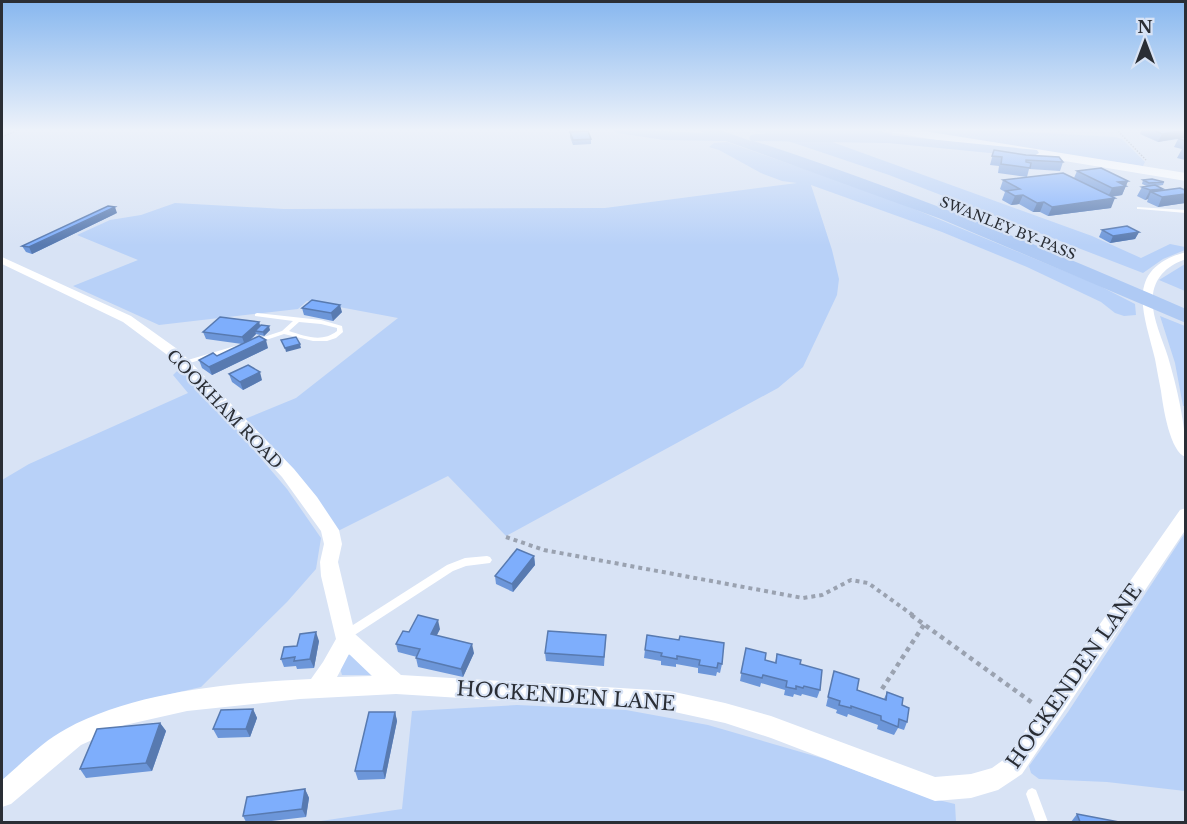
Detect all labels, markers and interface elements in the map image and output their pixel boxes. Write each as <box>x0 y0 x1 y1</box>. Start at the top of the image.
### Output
north arrow <box>1115 12 1175 72</box>
text: N <box>1137 17 1153 37</box>
street label: SWANLEY BY-PASS <box>937 192 1079 264</box>
street label: COOKHAM ROAD <box>163 345 287 473</box>
street label: HOCKENDEN LANE <box>1001 579 1147 773</box>
street label: HOCKENDEN LANE <box>456 676 676 716</box>

